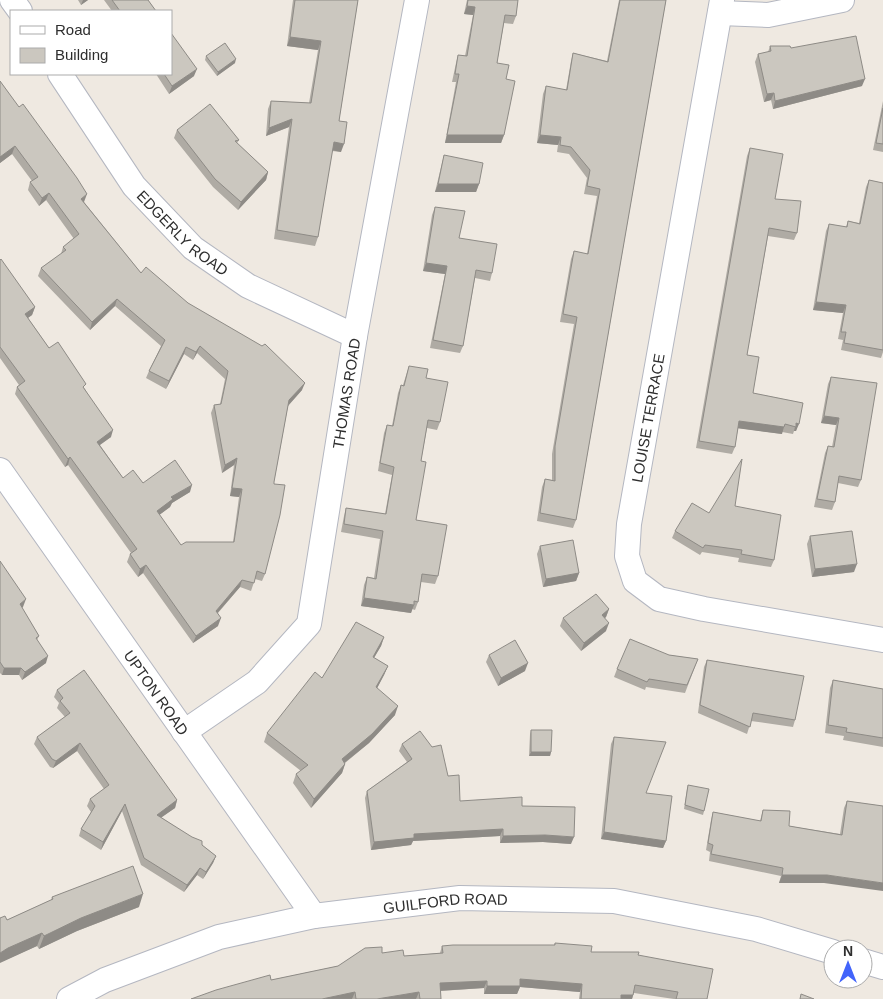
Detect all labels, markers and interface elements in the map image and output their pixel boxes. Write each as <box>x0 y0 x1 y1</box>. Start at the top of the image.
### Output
legend <box>10 10 172 75</box>
text: Road <box>55 21 91 38</box>
text: Building <box>55 46 108 63</box>
street label: EDGERLY ROAD <box>134 187 232 278</box>
street label: THOMAS ROAD <box>329 337 363 450</box>
street label: LOUISE TERRACE <box>628 352 668 484</box>
street label: UPTON ROAD <box>121 647 192 738</box>
street label: GUILFORD ROAD <box>382 890 508 916</box>
north arrow <box>823 939 873 989</box>
text: N <box>843 943 853 959</box>

